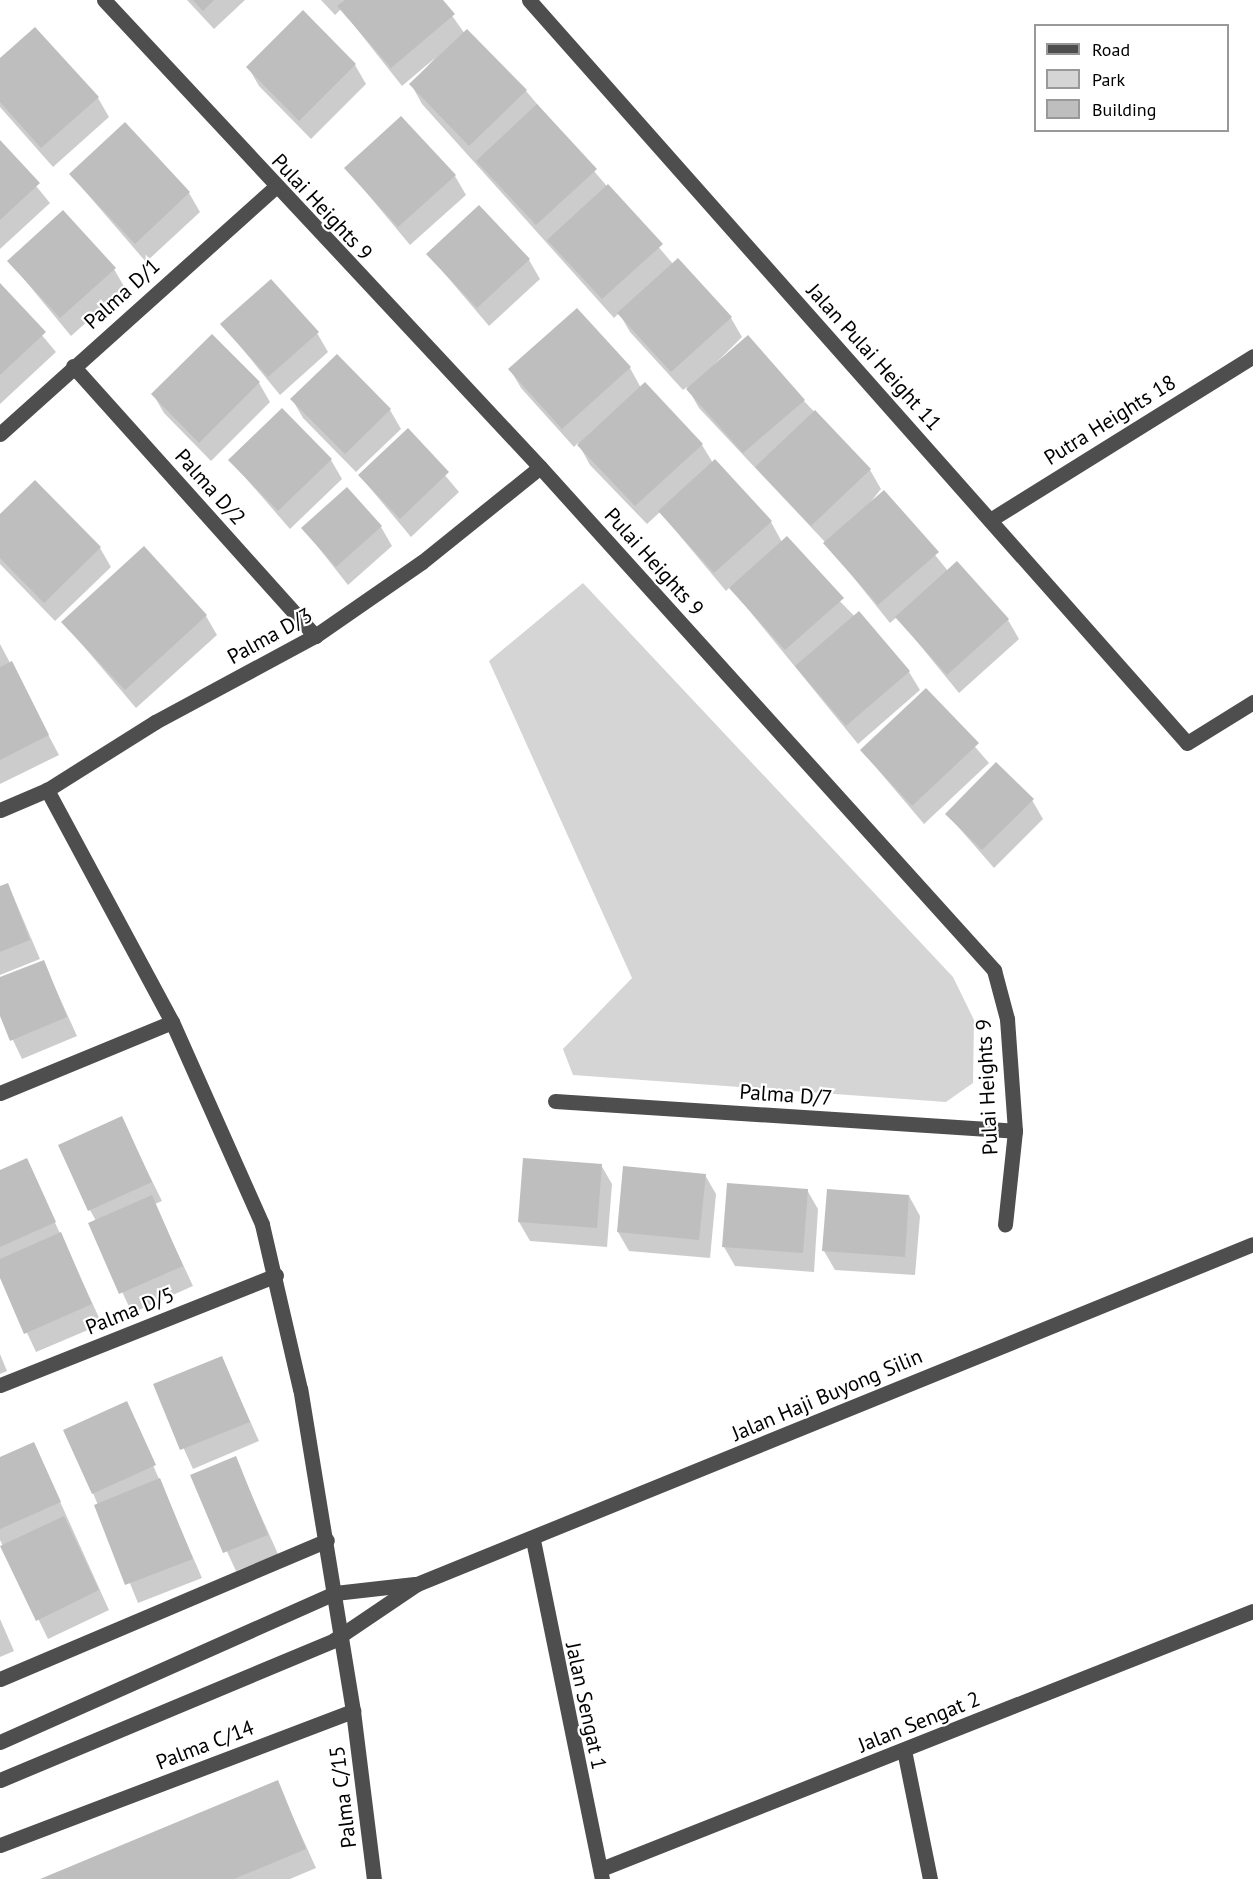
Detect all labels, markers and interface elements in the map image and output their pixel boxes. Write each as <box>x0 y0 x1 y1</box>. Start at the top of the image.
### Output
legend <box>1034 24 1229 132</box>
text: Road <box>1092 38 1130 61</box>
text: Park <box>1092 68 1125 91</box>
text: Building <box>1092 98 1156 121</box>
street label: Pulai Heights 9 <box>266 149 378 265</box>
street label: Palma D/1 <box>79 253 165 335</box>
street label: Jalan Pulai Height 11 <box>801 278 947 436</box>
street label: Putra Heights 18 <box>1040 370 1180 470</box>
street label: Palma D/2 <box>169 444 251 530</box>
street label: Pulai Heights 9 <box>599 503 709 621</box>
street label: Palma D/3 <box>223 602 317 670</box>
street label: Pulai Heights 9 <box>971 1018 1003 1156</box>
street label: Palma D/7 <box>739 1079 833 1111</box>
street label: Palma D/5 <box>82 1282 178 1340</box>
street label: Jalan Haji Buyong Silin <box>728 1343 926 1447</box>
street label: Jalan Sengat 1 <box>560 1640 612 1772</box>
street label: Jalan Sengat 2 <box>854 1686 984 1758</box>
street label: Palma C/14 <box>152 1715 258 1775</box>
street label: Palma C/15 <box>324 1744 362 1850</box>

